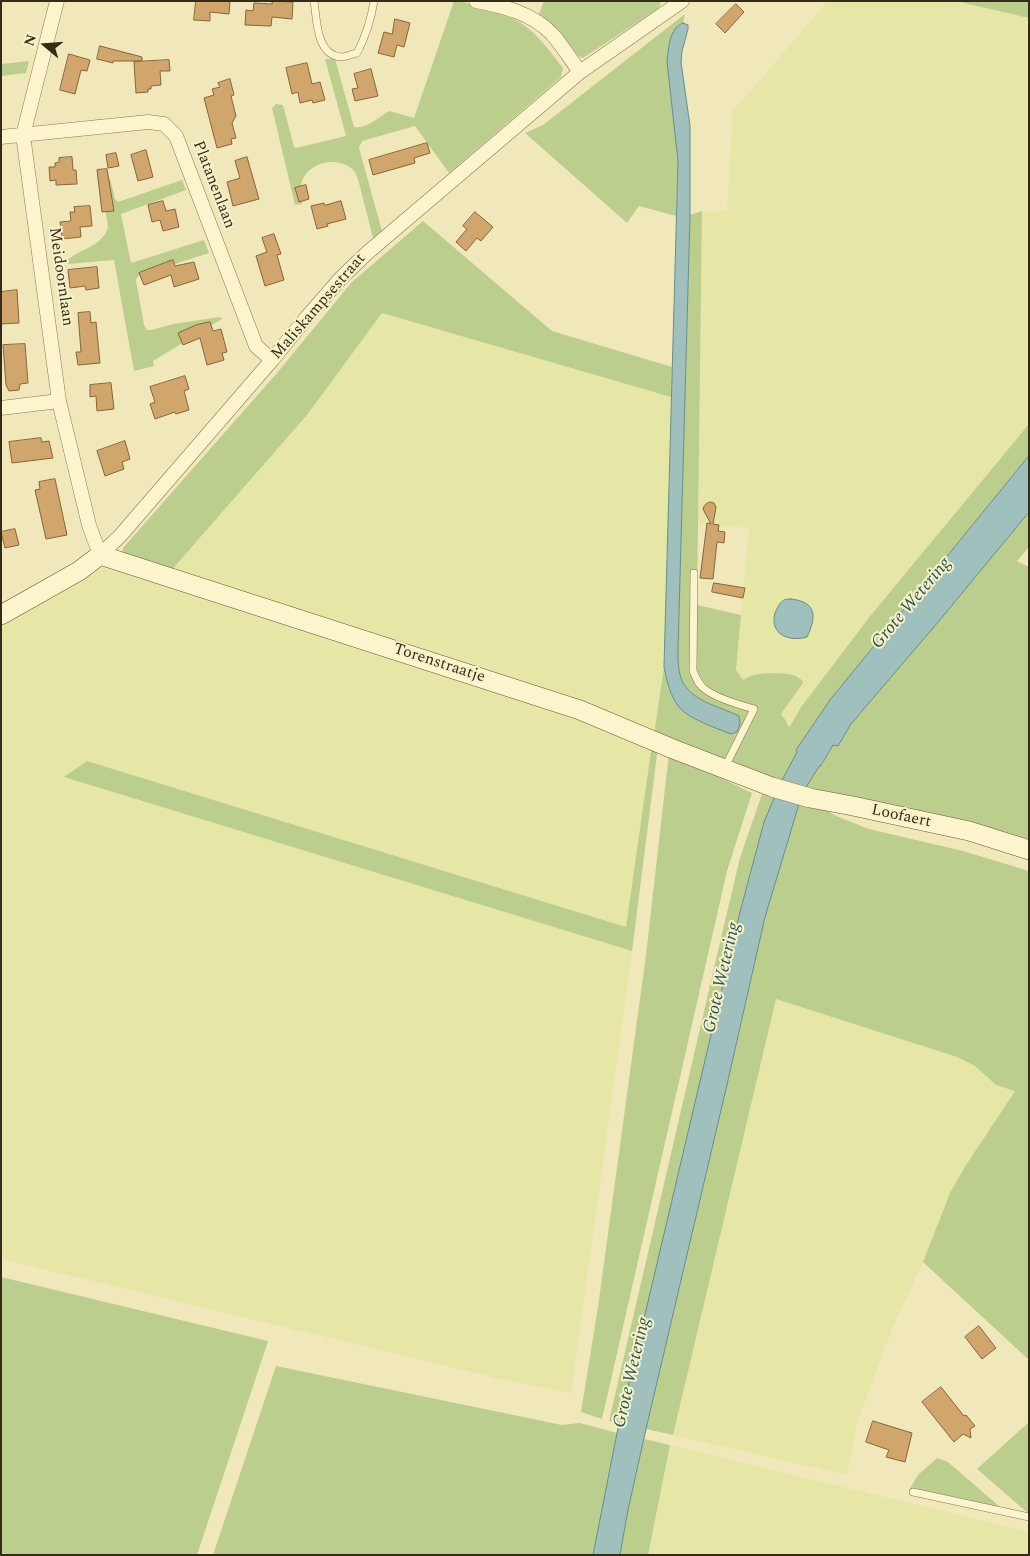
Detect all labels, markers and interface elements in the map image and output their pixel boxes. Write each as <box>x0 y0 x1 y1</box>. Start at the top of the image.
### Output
north arrow <box>20 20 70 70</box>
text: N <box>19 32 42 49</box>
street label: Platanenlaan <box>188 138 238 232</box>
street label: Meidoornlaan <box>44 226 76 328</box>
street label: Maliskampsestraat <box>268 250 370 364</box>
water label: Grote Wetering <box>868 554 956 654</box>
street label: Torenstraatje <box>391 640 487 688</box>
street label: Loofaert <box>869 801 933 833</box>
water label: Grote Wetering <box>700 921 746 1035</box>
water label: Grote Wetering <box>610 1316 656 1430</box>

